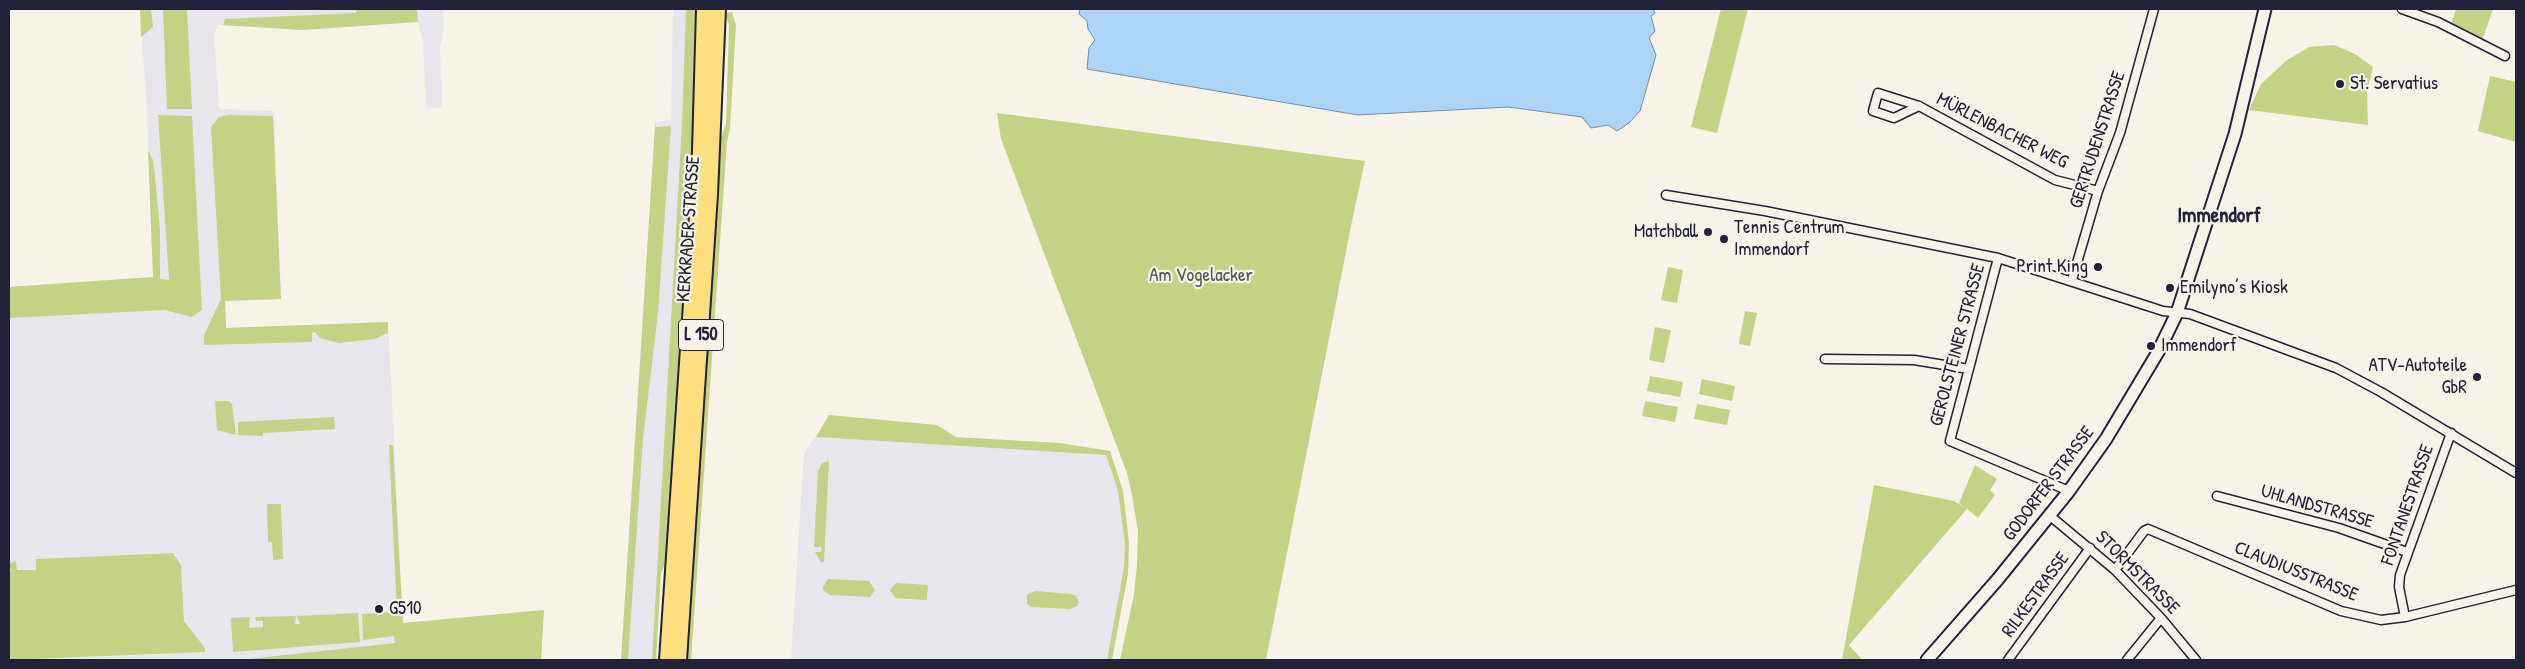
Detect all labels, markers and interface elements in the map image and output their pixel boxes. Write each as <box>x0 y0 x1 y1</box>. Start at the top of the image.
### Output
street label: GERTRUDENSTRASSE <box>2065 68 2131 212</box>
place label: St. Servatius <box>2350 73 2438 95</box>
marker: St. Servatius <box>2334 78 2346 90</box>
street label: MÜRLENBACHER WEG <box>1932 88 2072 174</box>
street label: KERKRADER STRASSE <box>673 155 705 303</box>
district label: Immendorf <box>2177 203 2261 229</box>
place label: Tennis Centrum Immendorf <box>1734 217 1845 261</box>
place label: Matchball <box>1634 221 1698 243</box>
marker: Matchball <box>1702 226 1714 238</box>
marker: Tennis Centrum Immendorf <box>1718 233 1730 245</box>
place label: Print King <box>2017 256 2088 278</box>
street label: GEROLSTEINER STRASSE <box>1925 261 1991 429</box>
marker: Print King <box>2092 261 2104 273</box>
park label: Am Vogelacker <box>1149 265 1253 287</box>
place label: Emilyno’s Kiosk <box>2180 277 2288 299</box>
marker: Emilyno’s Kiosk <box>2164 282 2176 294</box>
road number: L 150 <box>678 320 724 350</box>
place label: Immendorf <box>2161 335 2237 357</box>
marker: Immendorf <box>2145 340 2157 352</box>
place label: ATV-Autoteile GbR <box>2368 355 2467 399</box>
marker: ATV-Autoteile GbR <box>2471 371 2483 383</box>
street label: GODORFER STRASSE <box>1998 422 2100 546</box>
street label: FONTANESTRASSE <box>2377 442 2439 568</box>
street label: UHLANDSTRASSE <box>2258 480 2376 534</box>
street label: STORMSTRASSE <box>2090 526 2184 620</box>
street label: CLAUDIUSSTRASSE <box>2231 537 2361 607</box>
street label: RILKESTRASSE <box>1997 548 2075 642</box>
place label: G510 <box>389 598 422 620</box>
marker: G510 <box>373 603 385 615</box>

